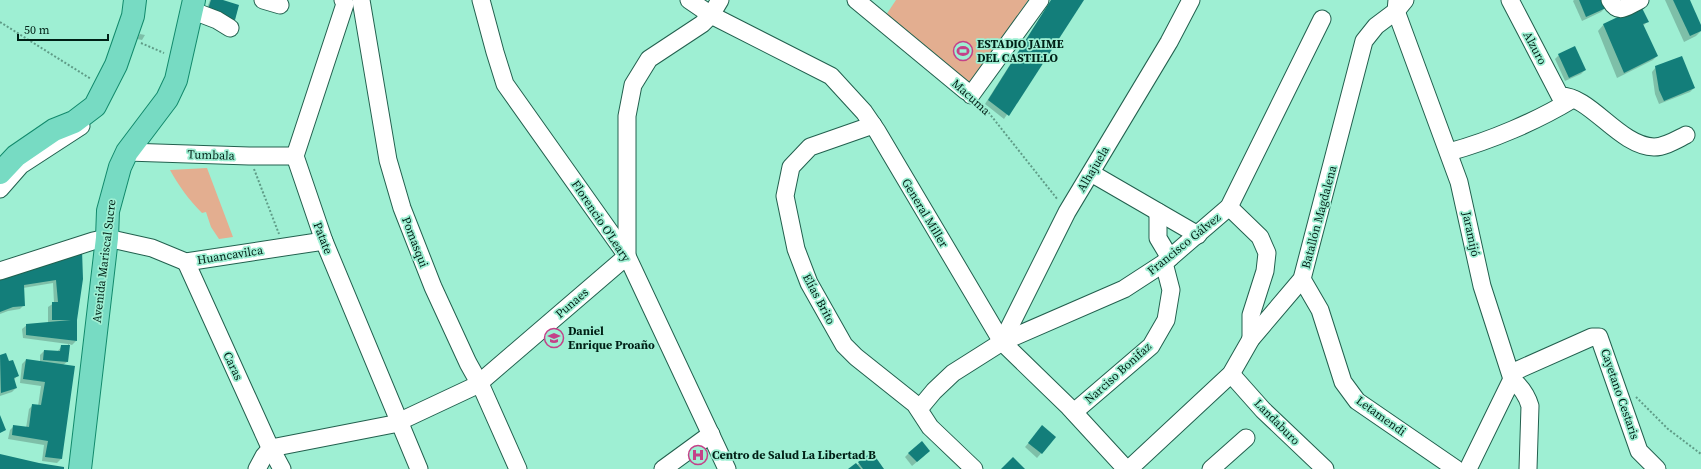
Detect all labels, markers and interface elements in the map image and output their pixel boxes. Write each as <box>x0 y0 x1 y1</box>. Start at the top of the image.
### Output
scale bar <box>18 16 108 42</box>
text: 50 m <box>24 22 50 38</box>
street label: Alzuro <box>1520 29 1551 68</box>
place label: ESTADIO JAIME DEL CASTILLO <box>977 36 1064 66</box>
sports icon: ESTADIO JAIME DEL CASTILLO <box>952 40 974 62</box>
street label: Macuma <box>948 76 994 119</box>
street label: Alhajuela <box>1073 142 1113 195</box>
street label: Tumbala <box>187 146 236 164</box>
street label: Batallón Magdalena <box>1298 163 1341 270</box>
street label: General Miller <box>898 176 952 250</box>
street label: Florencio O'Leary <box>568 177 635 266</box>
street label: Avenida Mariscal Sucre <box>88 198 120 324</box>
street label: Francisco Gálvez <box>1144 209 1224 279</box>
street label: Jaramijó <box>1458 209 1484 258</box>
street label: Pomasqui <box>398 214 432 270</box>
street label: Patate <box>310 220 336 256</box>
street label: Huancavilca <box>196 242 265 268</box>
street label: Elías Brito <box>799 271 839 327</box>
street label: Punaes <box>552 284 592 322</box>
place label: Daniel Enrique Proaño <box>568 323 655 353</box>
school or university icon: Daniel Enrique Proaño <box>543 327 565 349</box>
street label: Narciso Bonifaz <box>1081 338 1155 407</box>
street label: Cayetano Cestaris <box>1597 347 1643 441</box>
street label: Caras <box>219 349 247 383</box>
street label: Letamendi <box>1353 393 1409 440</box>
street label: Landaburo <box>1251 396 1304 449</box>
hospital icon: Centro de Salud La Libertad B <box>687 444 709 466</box>
place label: Centro de Salud La Libertad B <box>712 447 876 463</box>

